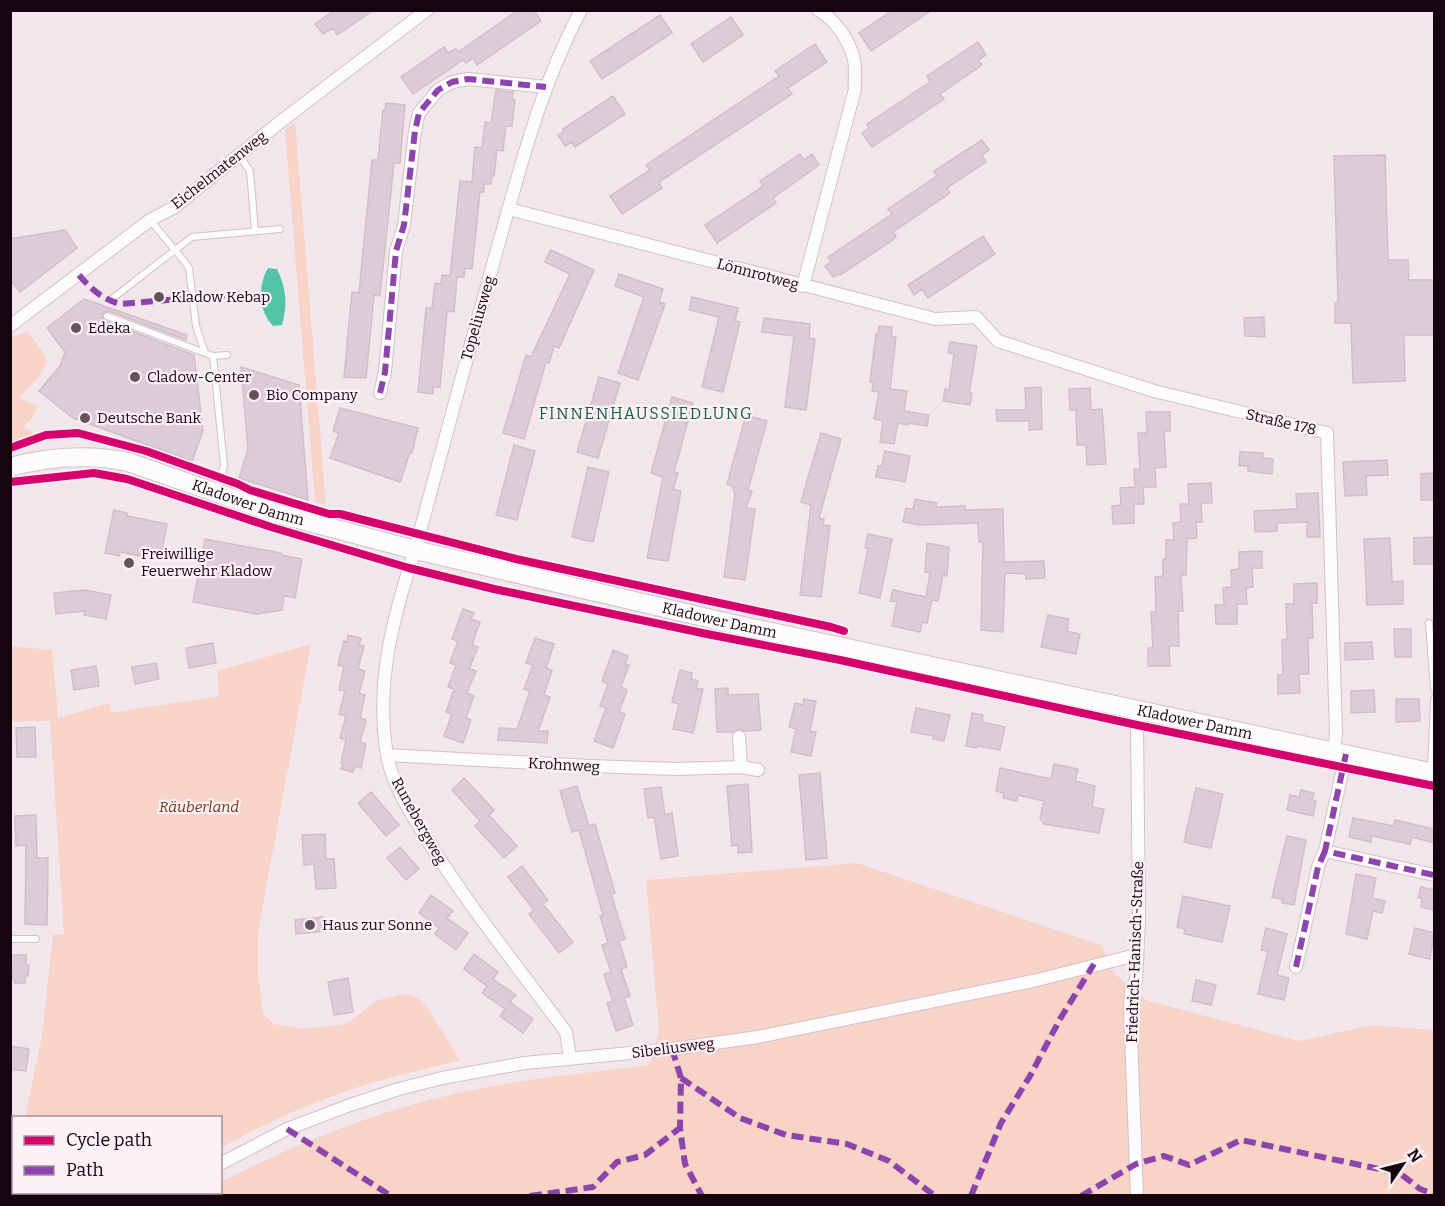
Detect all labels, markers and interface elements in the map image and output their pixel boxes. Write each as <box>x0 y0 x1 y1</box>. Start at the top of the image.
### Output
street label: Eichelmatenweg <box>168 127 270 213</box>
street label: Lönnrotweg <box>715 254 801 294</box>
street label: Topeliusweg <box>457 274 499 362</box>
place label: Kladow Kebap <box>171 288 270 306</box>
marker: Kladow Kebap <box>152 290 166 304</box>
place label: Edeka <box>88 319 130 337</box>
marker: Edeka <box>69 321 83 335</box>
place label: Cladow-Center <box>147 368 252 386</box>
marker: Cladow-Center <box>128 370 142 384</box>
place label: Bio Company <box>266 386 358 404</box>
marker: Bio Company <box>247 388 261 402</box>
district label: FINNENHAUSSIEDLUNG <box>539 404 753 423</box>
street label: Straße 178 <box>1244 405 1318 439</box>
place label: Deutsche Bank <box>97 409 202 427</box>
marker: Deutsche Bank <box>78 411 92 425</box>
street label: Kladower Damm <box>190 476 307 530</box>
place label: Freiwillige Feuerwehr Kladow <box>141 545 273 580</box>
marker: Freiwillige Feuerwehr Kladow <box>122 556 136 570</box>
street label: Kladower Damm <box>660 599 779 642</box>
street label: Kladower Damm <box>1136 701 1255 743</box>
street label: Krohnweg <box>528 754 600 776</box>
street label: Runebergweg <box>388 774 450 868</box>
park label: Räuberland <box>159 798 239 816</box>
street label: Friedrich-Hanisch-Straße <box>1123 861 1147 1043</box>
place label: Haus zur Sonne <box>322 916 432 934</box>
marker: Haus zur Sonne <box>303 918 317 932</box>
street label: Sibeliusweg <box>631 1034 715 1062</box>
legend <box>12 1116 222 1194</box>
text: Cycle path <box>66 1129 152 1151</box>
north arrow <box>1373 1134 1433 1194</box>
text: N <box>1404 1145 1426 1166</box>
text: Path <box>66 1159 104 1181</box>

